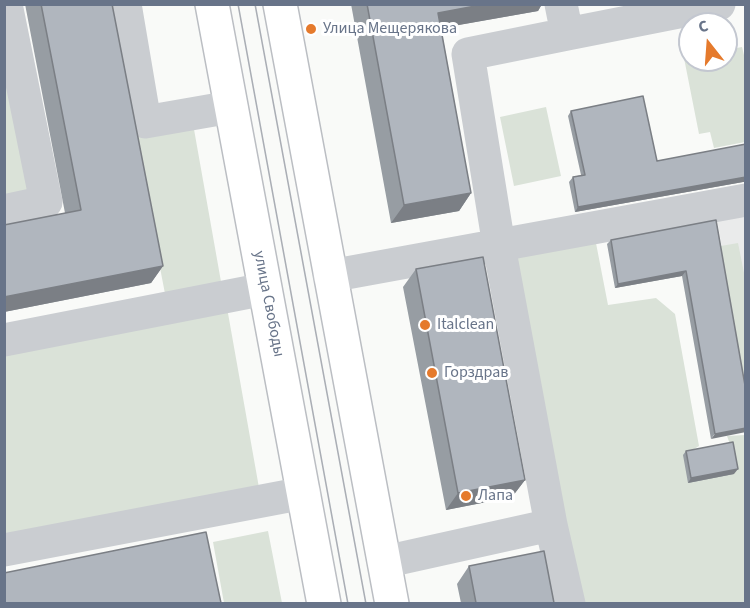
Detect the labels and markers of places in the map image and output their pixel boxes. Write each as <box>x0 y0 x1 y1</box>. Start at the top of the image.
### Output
place label: Улица Мещерякова <box>323 19 457 39</box>
marker: Улица Мещерякова <box>304 22 318 36</box>
place label: Italclean <box>437 315 494 335</box>
marker: Italclean <box>418 318 432 332</box>
place label: Горздрав <box>444 363 508 383</box>
marker: Горздрав <box>425 366 439 380</box>
place label: Лапа <box>478 486 513 506</box>
marker: Лапа <box>459 489 473 503</box>

